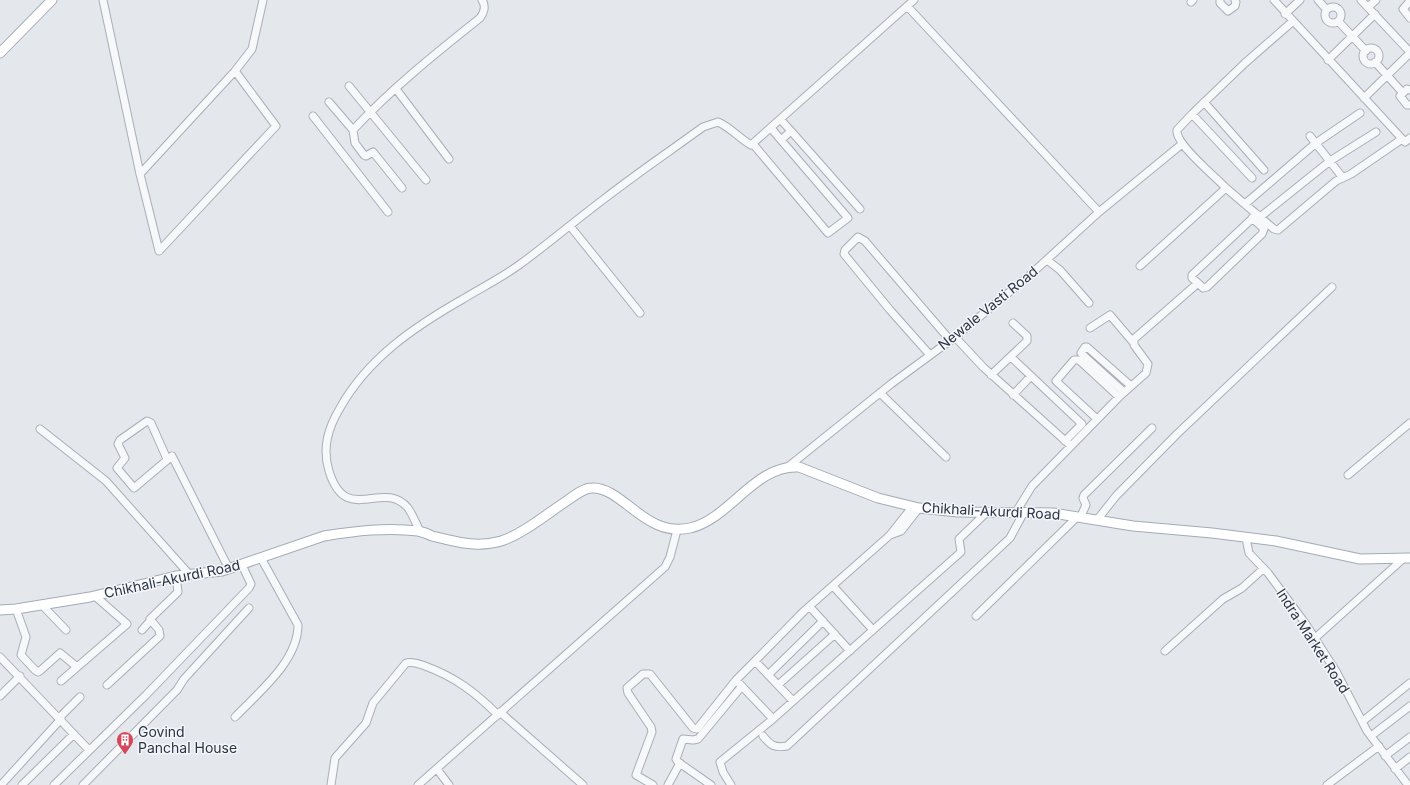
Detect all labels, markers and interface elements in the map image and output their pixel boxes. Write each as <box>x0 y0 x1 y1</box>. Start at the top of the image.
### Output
street label: Newale Vasti Road <box>934 262 1041 353</box>
street label: Chikhali-Akurdi Road <box>921 498 1061 523</box>
street label: Chikhali-Akurdi Road <box>102 556 242 601</box>
street label: Indra Market Road <box>1273 585 1354 696</box>
place label: Govind Panchal House <box>138 723 237 756</box>
building icon: Govind Panchal House <box>115 730 135 755</box>

